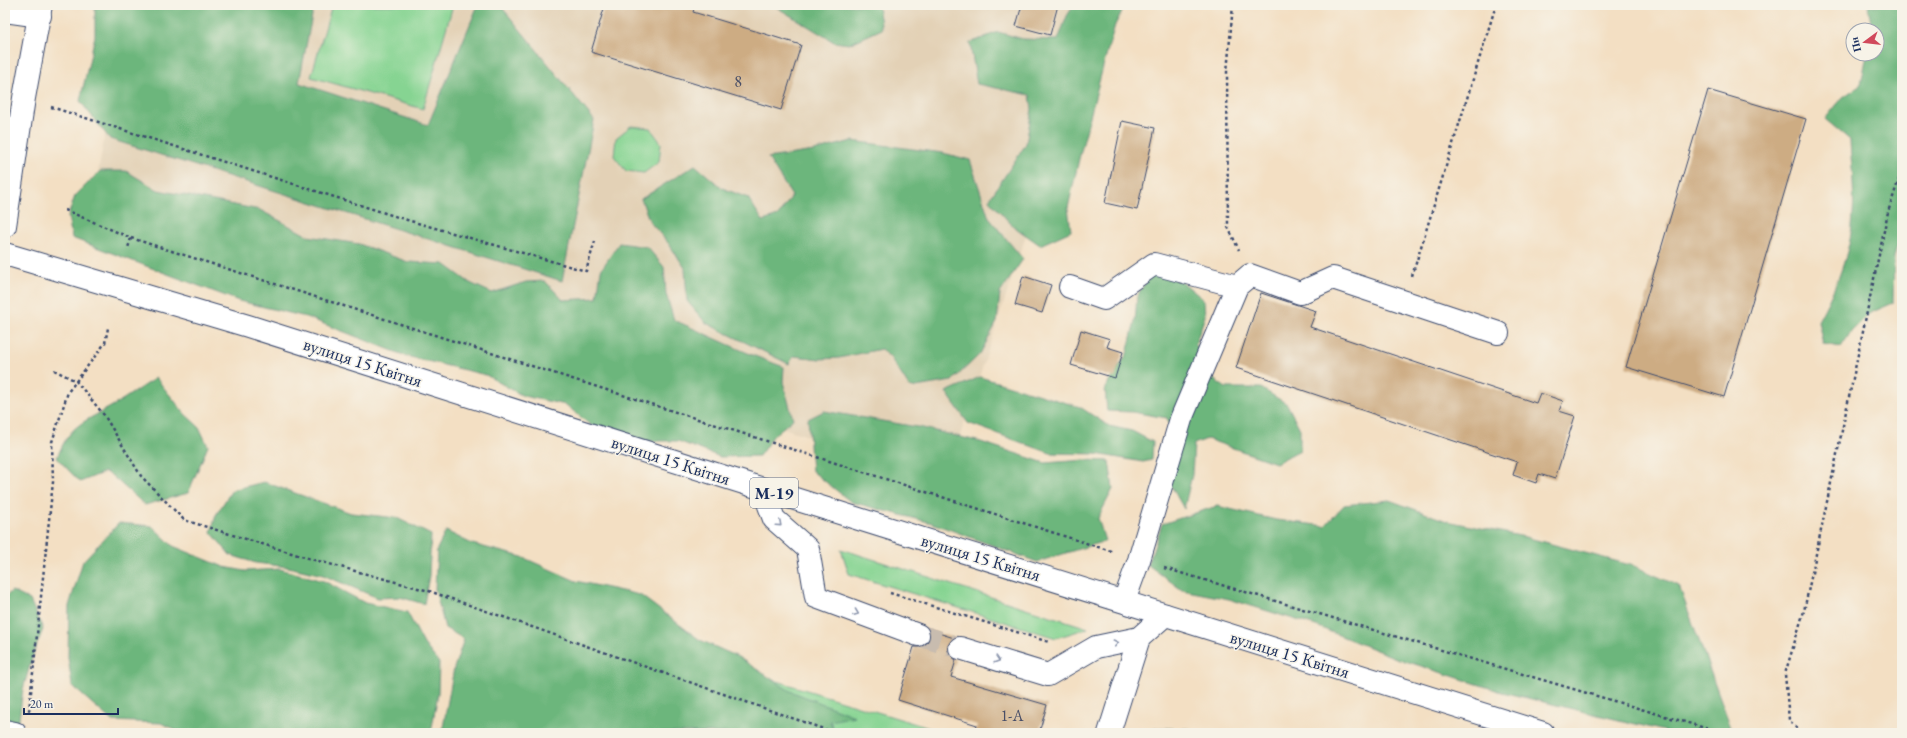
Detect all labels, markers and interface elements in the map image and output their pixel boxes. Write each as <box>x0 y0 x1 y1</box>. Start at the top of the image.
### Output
north arrow <box>1845 22 1885 62</box>
text: Пн <box>1846 35 1864 54</box>
house number: 8 <box>734 71 742 92</box>
street label: вулиця 15 Квітня <box>301 332 425 392</box>
street label: вулиця 15 Квітня <box>609 430 733 490</box>
road number: М-19 <box>750 478 798 508</box>
one-way arrow <box>774 519 782 527</box>
street label: вулиця 15 Квітня <box>919 528 1043 586</box>
one-way arrow <box>853 608 860 616</box>
street label: вулиця 15 Квітня <box>1228 625 1352 683</box>
one-way arrow <box>1113 639 1120 647</box>
one-way arrow <box>993 655 1000 664</box>
scale bar <box>24 690 118 716</box>
text: 20 m <box>30 696 54 712</box>
house number: 1-А <box>1000 705 1024 726</box>

